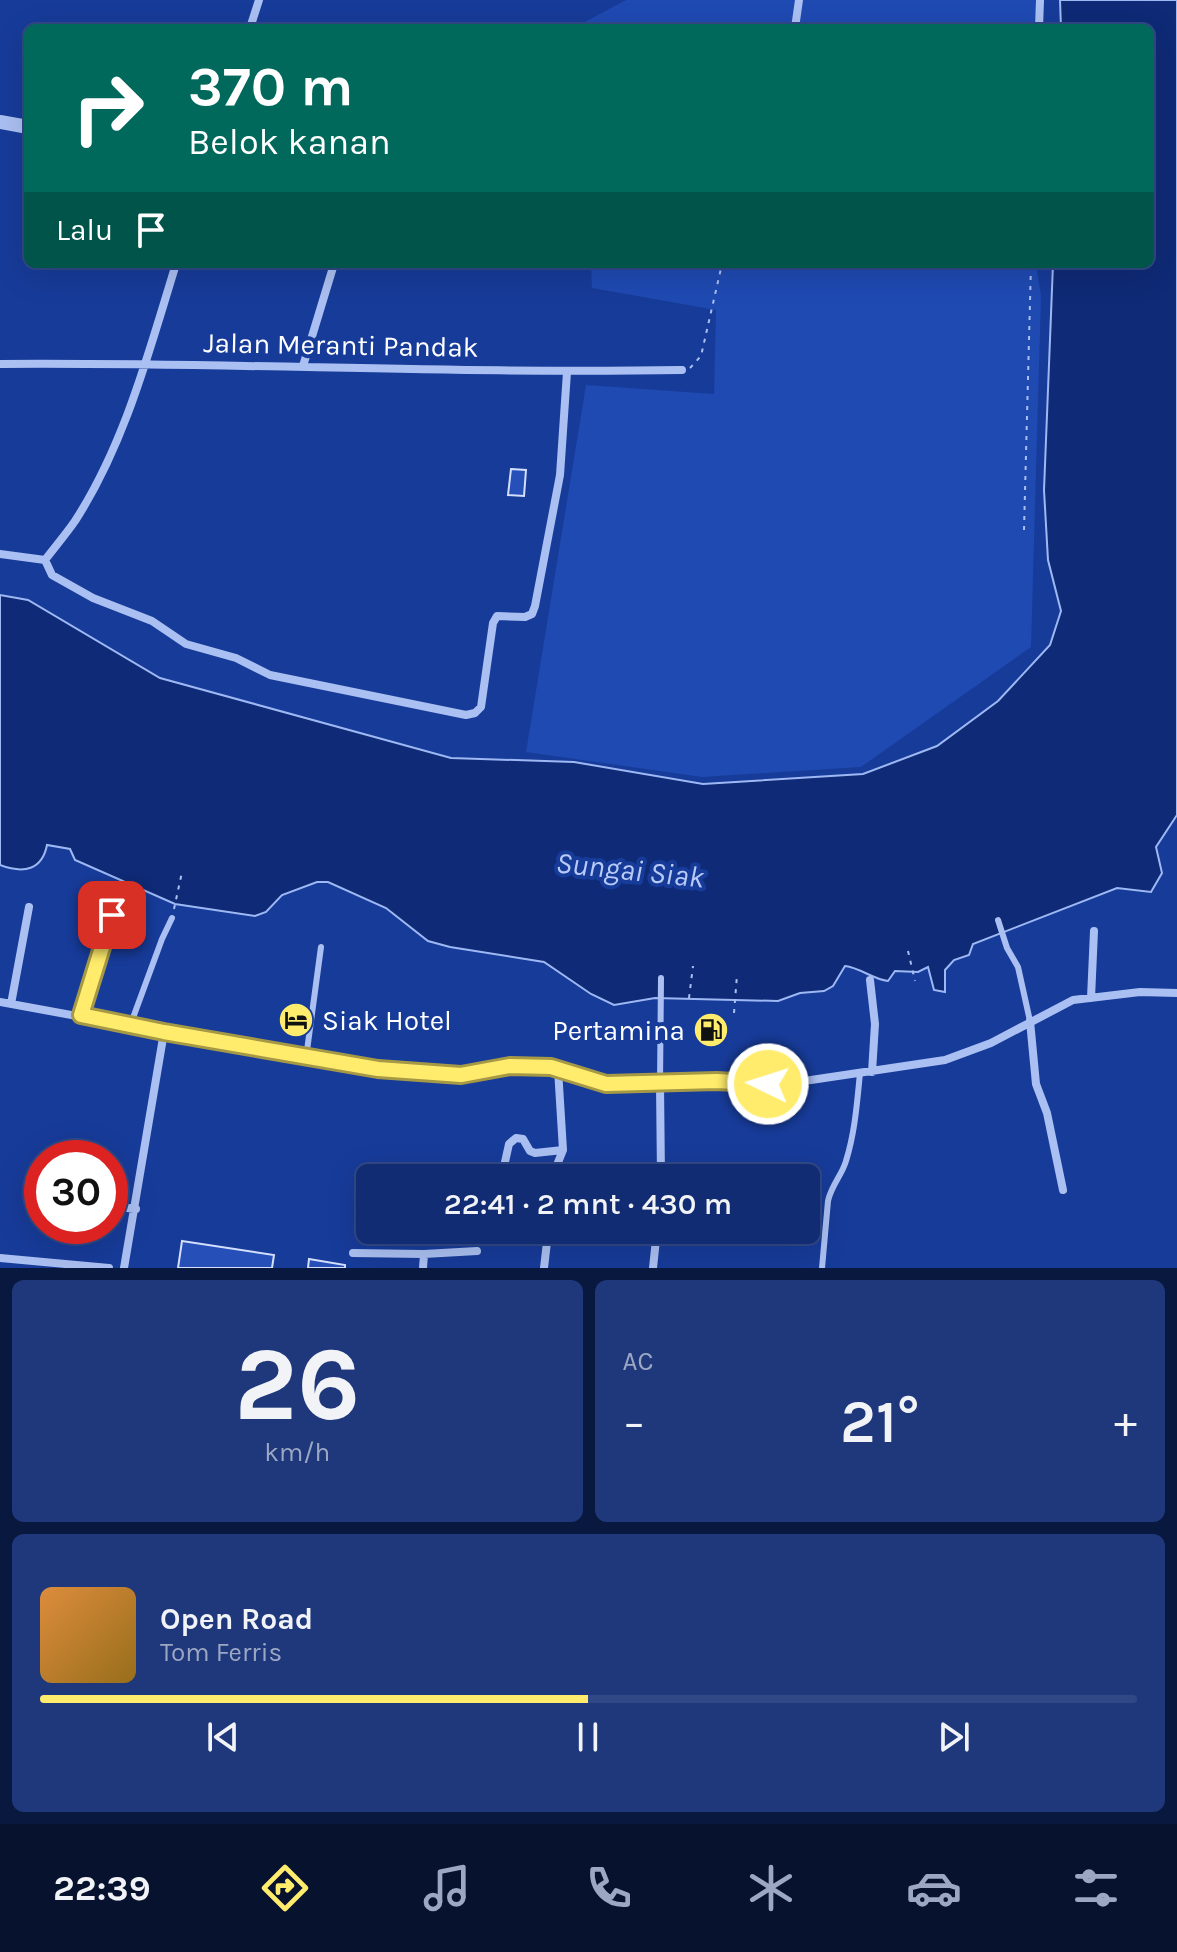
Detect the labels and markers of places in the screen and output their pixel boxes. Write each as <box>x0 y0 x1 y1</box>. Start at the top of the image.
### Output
pin <box>78 881 146 949</box>
hotel icon: Siak Hotel <box>277 1001 315 1039</box>
place label: Siak Hotel <box>322 1004 452 1037</box>
fuel station icon: Pertamina <box>692 1011 730 1049</box>
place label: Pertamina <box>552 1014 685 1047</box>

